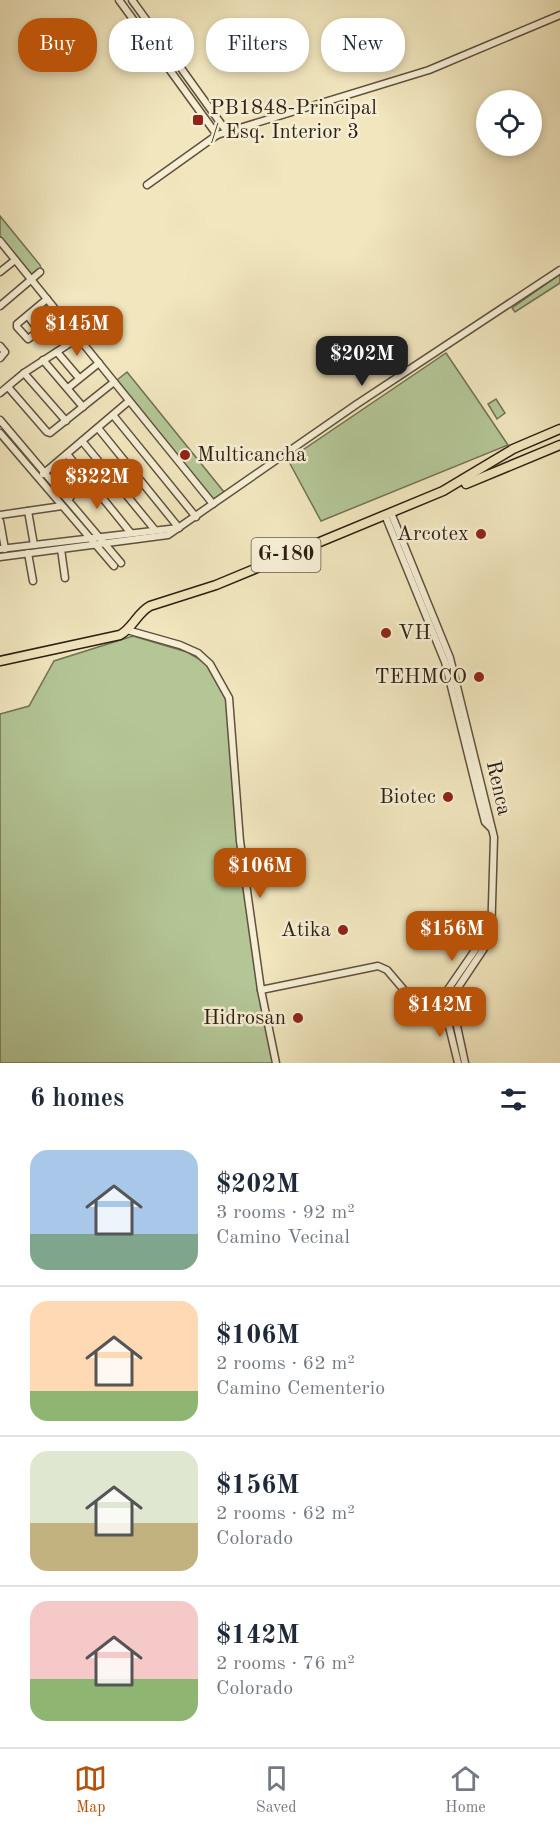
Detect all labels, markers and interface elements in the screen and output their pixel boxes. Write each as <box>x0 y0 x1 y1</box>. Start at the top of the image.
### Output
chip: Buy <box>18 18 97 72</box>
chip: Rent <box>109 18 194 72</box>
chip: Filters <box>206 18 309 72</box>
chip: New <box>321 18 405 72</box>
map controls <box>476 90 542 156</box>
button: locate <box>476 90 542 156</box>
place label: PB1848-Principal / Esq. Interior 3 <box>210 98 377 143</box>
marker: PB1848-Principal / Esq. Interior 3 <box>191 113 205 127</box>
pin: $145M <box>35 306 119 357</box>
text: $145M <box>45 315 109 335</box>
pin: $202M <box>320 336 404 387</box>
text: $202M <box>330 345 394 365</box>
place label: Multicancha <box>197 445 306 466</box>
marker: Multicancha <box>178 448 192 462</box>
pin: $322M <box>55 459 139 510</box>
text: $322M <box>65 468 129 488</box>
place label: Arcotex <box>397 524 469 545</box>
marker: Arcotex <box>474 527 488 541</box>
road number: G-180 <box>252 538 320 572</box>
place label: VH <box>398 623 431 644</box>
marker: VH <box>379 626 393 640</box>
place label: TEHMCO <box>375 667 467 688</box>
marker: TEHMCO <box>472 670 486 684</box>
street label: Renca <box>482 759 514 817</box>
place label: Biotec <box>379 787 436 808</box>
marker: Biotec <box>441 790 455 804</box>
pin: $106M <box>218 848 302 899</box>
text: $106M <box>228 857 292 877</box>
pin: $156M <box>410 911 494 962</box>
place label: Atika <box>281 920 331 941</box>
text: $156M <box>420 920 484 940</box>
marker: Atika <box>336 923 350 937</box>
pin: $142M <box>398 987 482 1038</box>
text: $142M <box>408 996 472 1016</box>
place label: Hidrosan <box>203 1008 286 1029</box>
marker: Hidrosan <box>291 1011 305 1025</box>
icon: filters <box>497 1083 530 1116</box>
text: 6 homes <box>30 1086 124 1112</box>
text: $202M <box>216 1172 299 1198</box>
icon: home <box>78 1174 150 1246</box>
text: 3 rooms · 92 m² <box>216 1203 355 1223</box>
text: Camino Vecinal <box>216 1228 350 1248</box>
text: $106M <box>216 1323 299 1349</box>
icon: home <box>78 1325 150 1397</box>
text: 2 rooms · 62 m² <box>216 1354 355 1374</box>
text: Camino Cementerio <box>216 1379 385 1399</box>
text: $156M <box>216 1473 299 1499</box>
icon: home <box>78 1475 150 1547</box>
text: 2 rooms · 62 m² <box>216 1504 355 1524</box>
text: Colorado <box>216 1529 293 1549</box>
text: $142M <box>216 1623 299 1649</box>
icon: home <box>78 1625 150 1697</box>
text: 2 rooms · 76 m² <box>216 1654 355 1674</box>
text: Colorado <box>216 1679 293 1699</box>
tab: Map <box>74 1762 107 1818</box>
tab: Saved <box>256 1762 297 1818</box>
tab: Home <box>445 1762 486 1818</box>

